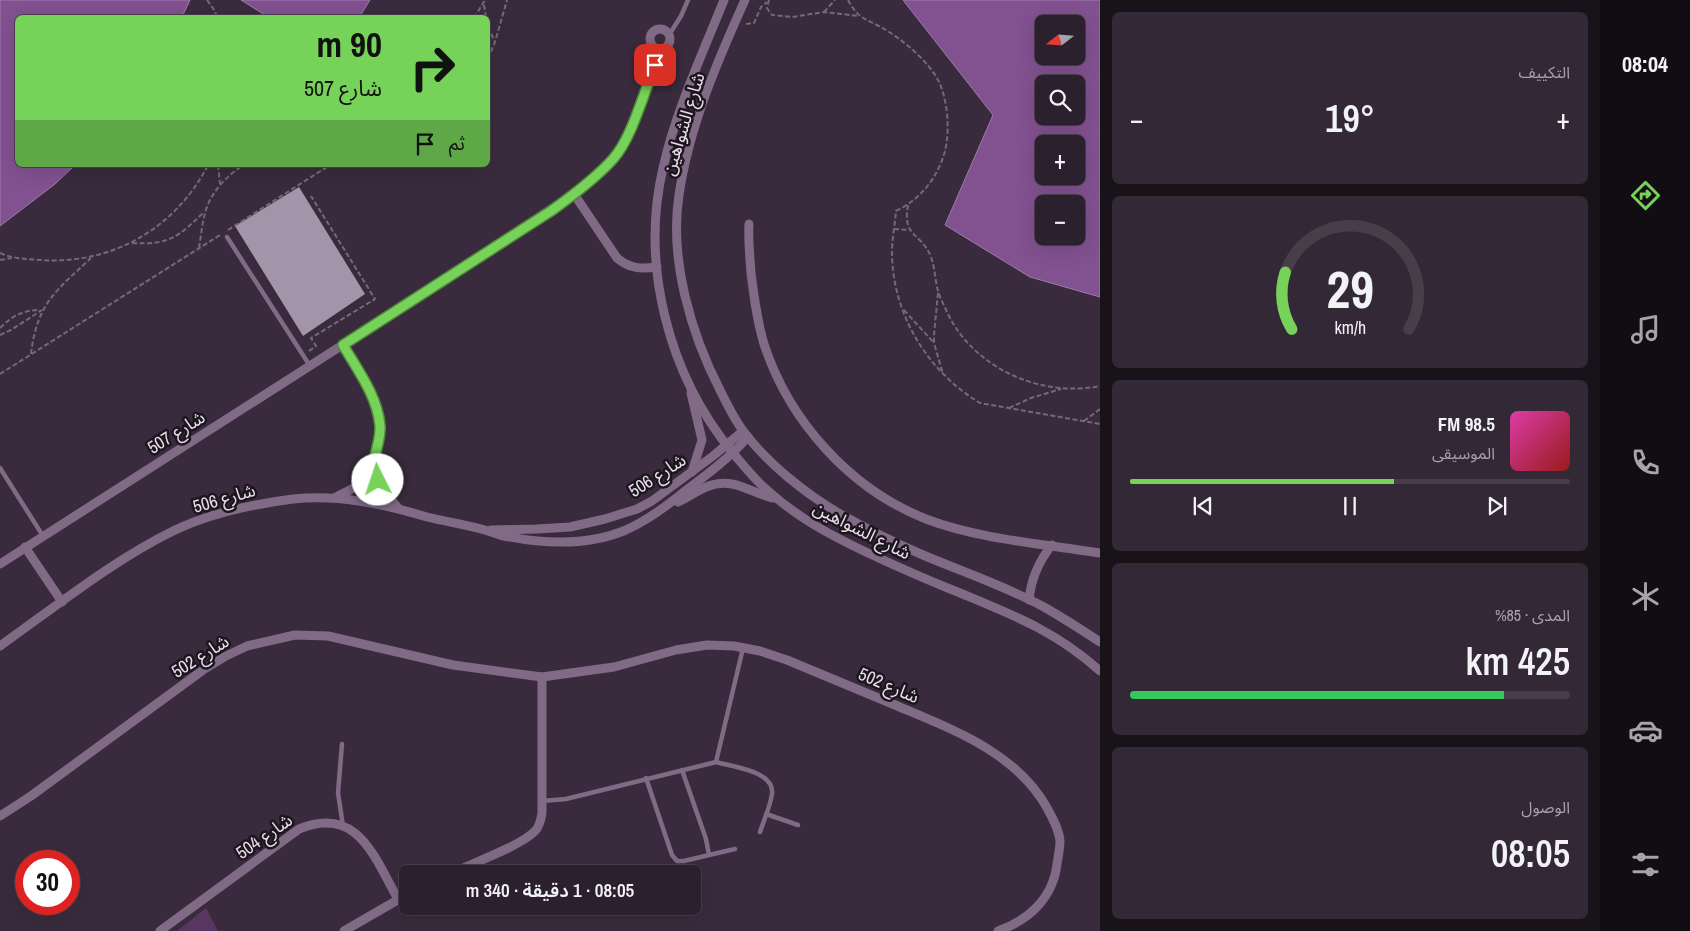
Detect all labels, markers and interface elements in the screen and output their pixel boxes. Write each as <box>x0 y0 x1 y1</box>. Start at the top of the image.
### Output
north arrow <box>1035 15 1085 65</box>
map controls <box>1035 15 1085 245</box>
text: 90 m <box>317 21 382 68</box>
icon: right <box>400 35 465 100</box>
pin <box>634 44 676 86</box>
text: 08:04 <box>1622 49 1668 79</box>
icon: arrive <box>641 51 669 79</box>
text: التكييف <box>1518 61 1570 83</box>
street label: شارع الشواهين <box>655 69 712 179</box>
text: شارع 507 <box>304 73 382 103</box>
button: search <box>1035 75 1085 125</box>
text: 19° <box>1325 93 1375 144</box>
text: − <box>1130 100 1143 138</box>
text: + <box>1557 100 1570 138</box>
icon: arrive <box>411 130 439 158</box>
text: ثم <box>449 130 465 156</box>
button: + <box>1035 135 1085 185</box>
icon: directions <box>1628 178 1663 213</box>
button: − <box>1035 195 1085 245</box>
text: 29 <box>1326 254 1374 324</box>
icon: music <box>1628 312 1663 347</box>
text: km/h <box>1334 316 1366 340</box>
street label: شارع 507 <box>142 404 211 461</box>
text: 98.5 FM <box>1438 411 1495 437</box>
text: الموسيقى <box>1432 442 1495 464</box>
icon: phone <box>1628 445 1663 480</box>
street label: شارع 506 <box>623 447 692 505</box>
position arrow <box>351 453 403 505</box>
street label: شارع 506 <box>190 477 259 521</box>
icon: previous <box>1189 492 1217 520</box>
icon: pause <box>1336 492 1364 520</box>
icon: next <box>1483 492 1511 520</box>
street label: شارع الشواهين <box>808 495 915 567</box>
icon: climate <box>1628 579 1663 614</box>
text: المدى · 85% <box>1495 604 1570 626</box>
street label: شارع 502 <box>166 628 235 685</box>
text: 425 km <box>1466 636 1570 687</box>
street label: شارع 502 <box>854 661 923 711</box>
icon: car <box>1628 713 1663 748</box>
text: الوصول <box>1521 796 1570 818</box>
street label: شارع 504 <box>231 807 298 866</box>
text: 08:05 <box>1491 828 1570 879</box>
icon: filters <box>1628 847 1663 882</box>
speed limit sign: 30 <box>15 850 80 915</box>
text: 08:05 · 1 دقيقة · 340 m <box>466 877 634 903</box>

